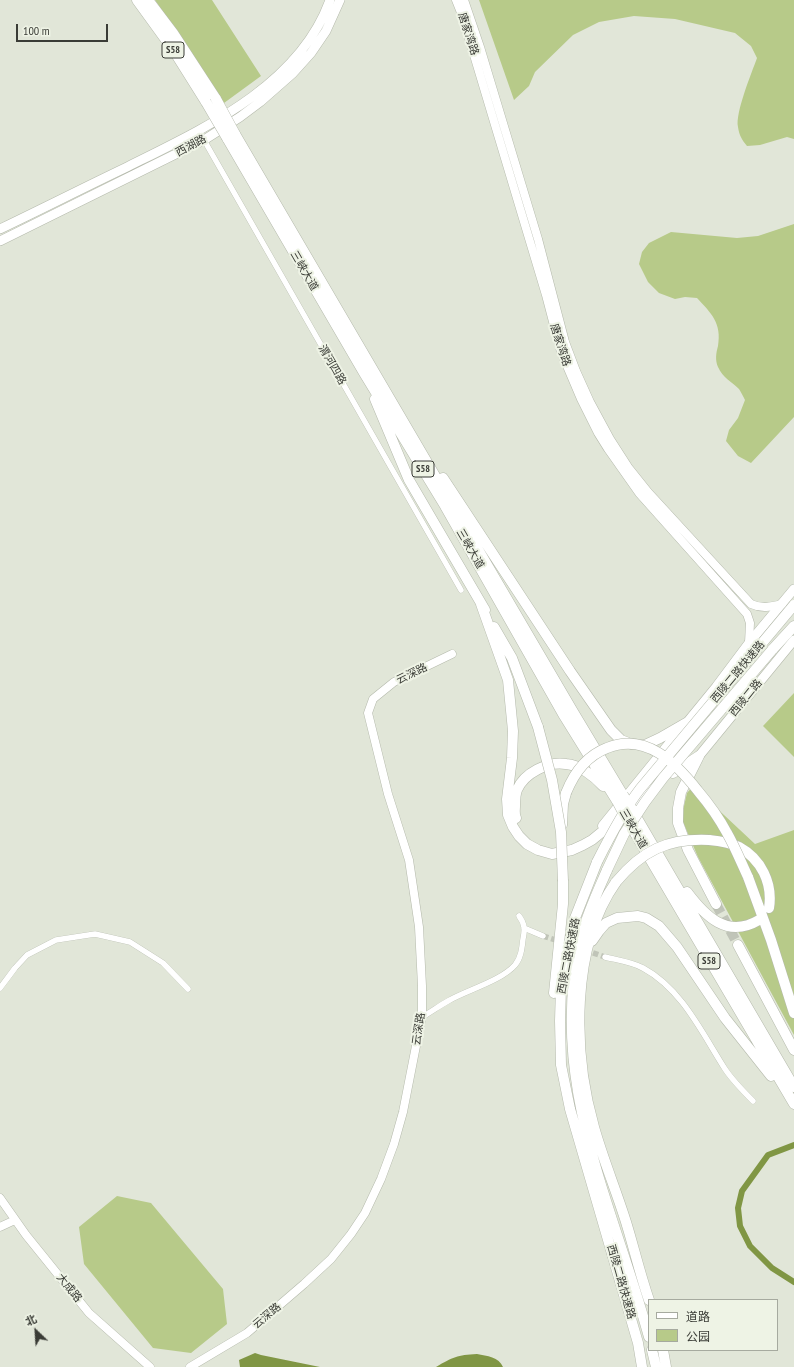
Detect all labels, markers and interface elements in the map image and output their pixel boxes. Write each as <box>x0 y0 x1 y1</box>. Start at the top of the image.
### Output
street label: 唐家湾路 <box>455 11 481 57</box>
scale bar <box>18 16 110 42</box>
text: 100 m <box>23 23 50 38</box>
road number: S58 <box>162 42 184 58</box>
street label: 西湖路 <box>173 132 209 160</box>
street label: 三峡大道 <box>287 249 321 293</box>
street label: 唐家湾路 <box>547 322 573 368</box>
street label: 渭河四路 <box>315 343 349 387</box>
road number: S58 <box>412 461 434 477</box>
street label: 三峡大道 <box>453 527 487 571</box>
street label: 西陵二路快速路 <box>708 638 768 706</box>
street label: 云深路 <box>394 661 430 687</box>
street label: 西陵二路 <box>727 677 765 719</box>
street label: 三峡大道 <box>616 807 650 851</box>
street label: 西陵二路快速路 <box>555 917 583 995</box>
road number: S58 <box>698 953 720 969</box>
street label: 云深路 <box>410 1012 428 1046</box>
street label: 西陵二路快速路 <box>604 1243 638 1321</box>
street label: 大成路 <box>53 1271 85 1305</box>
legend <box>648 1299 778 1351</box>
street label: 云深路 <box>250 1300 284 1332</box>
text: 道路 <box>686 1309 710 1324</box>
north arrow <box>16 1311 56 1351</box>
text: 北 <box>23 1311 39 1329</box>
text: 公园 <box>686 1329 710 1344</box>

